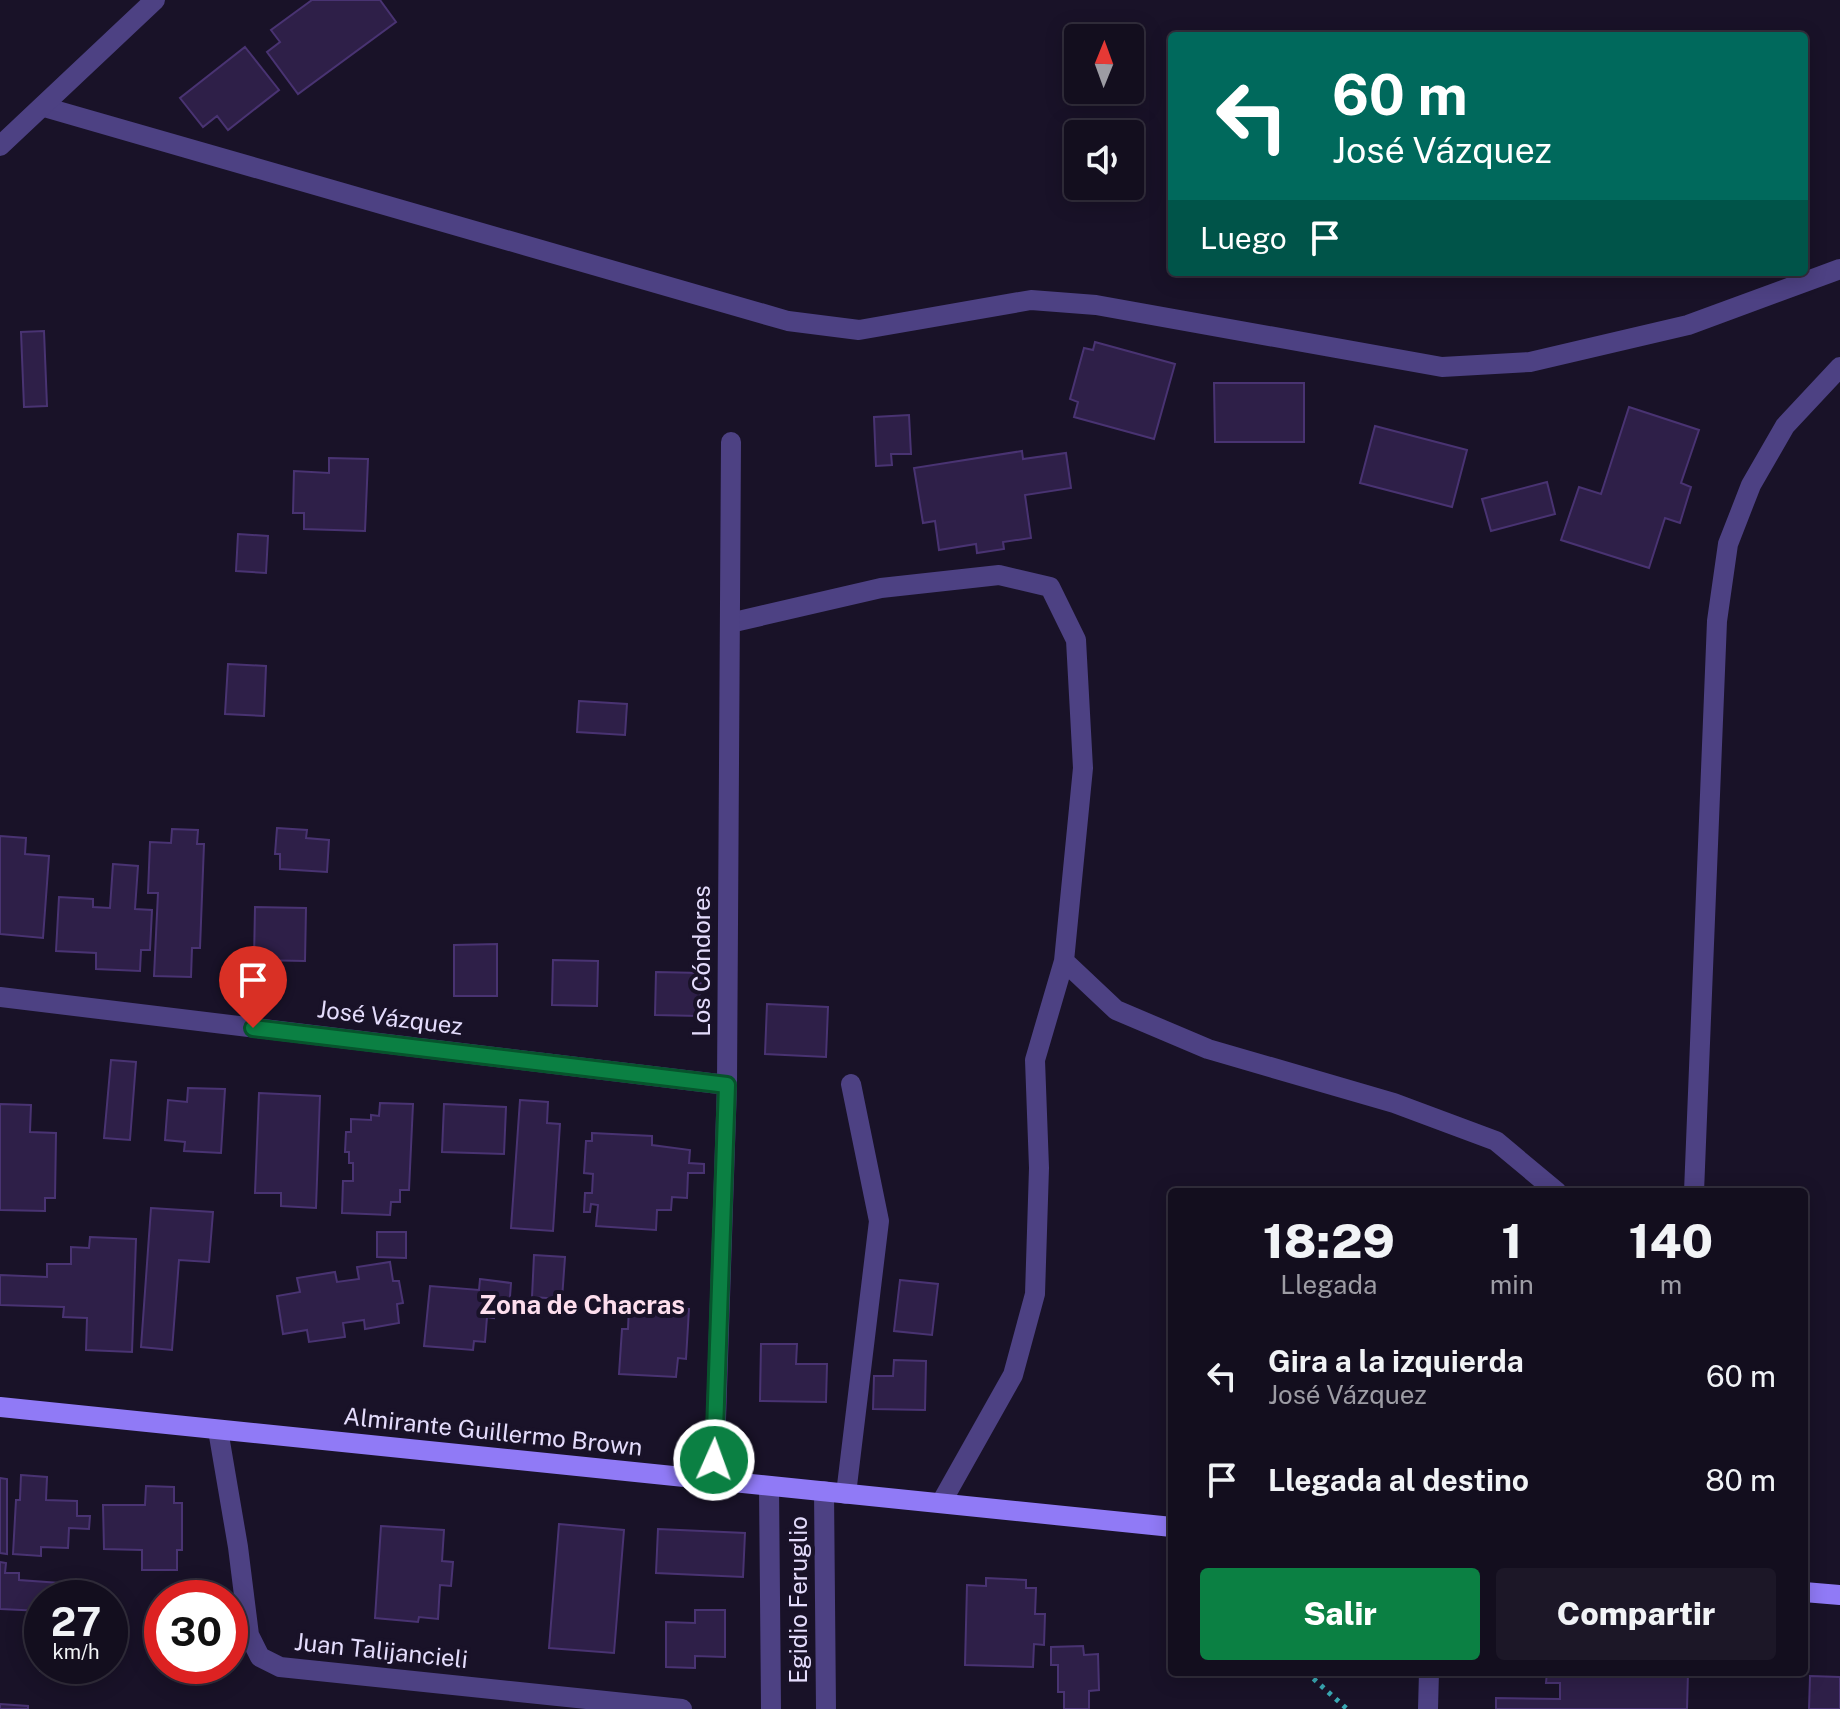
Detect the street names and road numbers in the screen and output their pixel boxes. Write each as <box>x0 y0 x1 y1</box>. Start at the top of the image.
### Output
street label: Los Cóndores <box>687 885 715 1037</box>
street label: José Vázquez <box>316 994 465 1040</box>
street label: Almirante Guillermo Brown <box>342 1401 644 1461</box>
street label: Egidio Feruglio <box>784 1516 812 1684</box>
street label: Juan Talijancieli <box>293 1627 469 1673</box>

